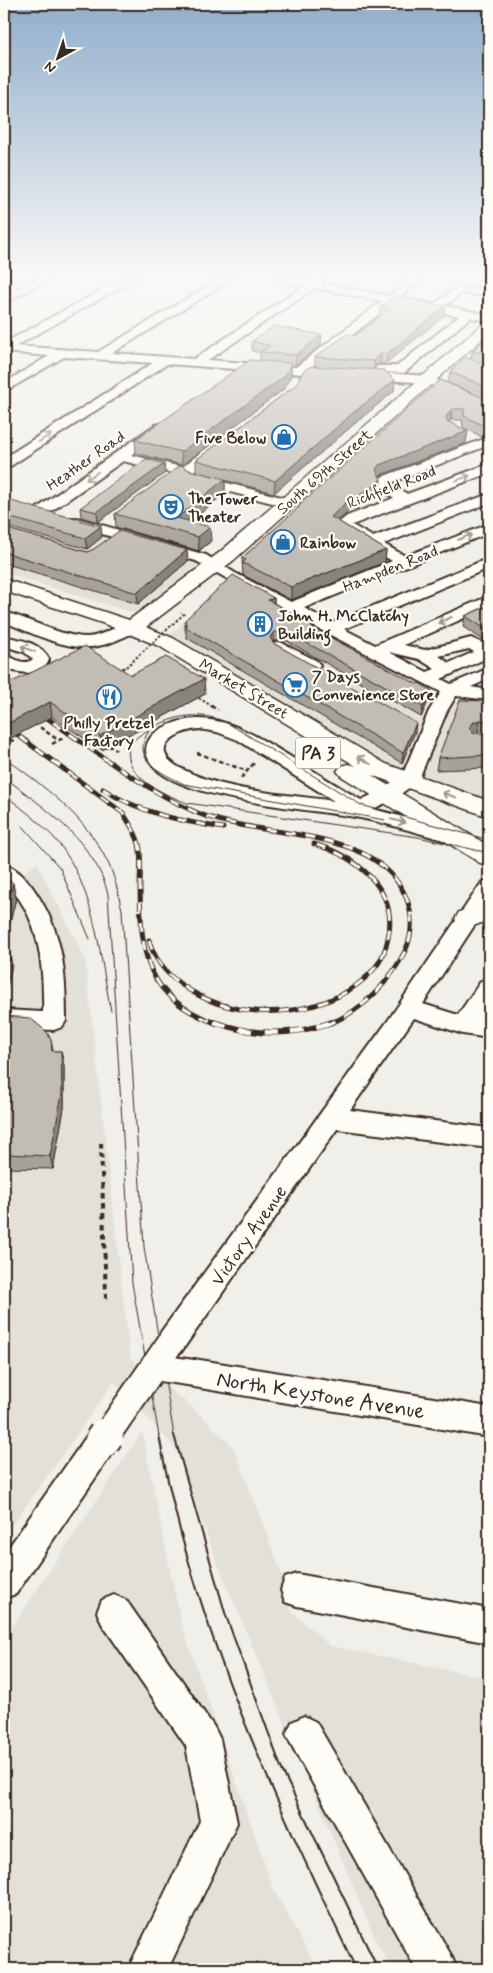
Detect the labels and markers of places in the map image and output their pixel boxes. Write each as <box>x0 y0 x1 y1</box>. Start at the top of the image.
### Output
shop icon: Five Below <box>271 424 297 450</box>
place label: Five Below <box>195 428 267 449</box>
place label: The Tower Theater <box>188 489 258 528</box>
theatre icon: The Tower Theater <box>158 494 184 520</box>
shop icon: Rainbow <box>270 529 296 555</box>
place label: Rainbow <box>300 533 356 554</box>
place label: John H. McClatchy Building <box>278 606 409 647</box>
building icon: John H. McClatchy Building <box>247 611 273 637</box>
place label: 7 Days Convenience Store <box>312 667 434 706</box>
supermarket icon: 7 Days Convenience Store <box>282 672 308 698</box>
restaurant icon: Philly Pretzel Factory <box>96 684 122 710</box>
place label: Philly Pretzel Factory <box>64 713 154 752</box>

